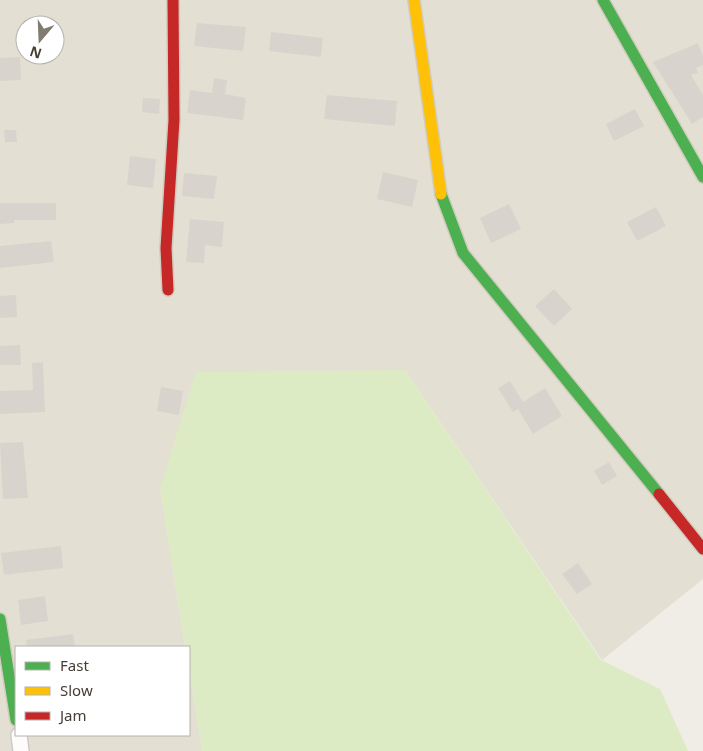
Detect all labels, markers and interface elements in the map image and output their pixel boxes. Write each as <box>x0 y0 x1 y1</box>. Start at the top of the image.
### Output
north arrow <box>15 15 65 65</box>
text: N <box>27 42 44 64</box>
legend <box>15 646 190 736</box>
text: Fast <box>60 655 89 675</box>
text: Slow <box>60 680 93 700</box>
text: Jam <box>58 705 87 725</box>

